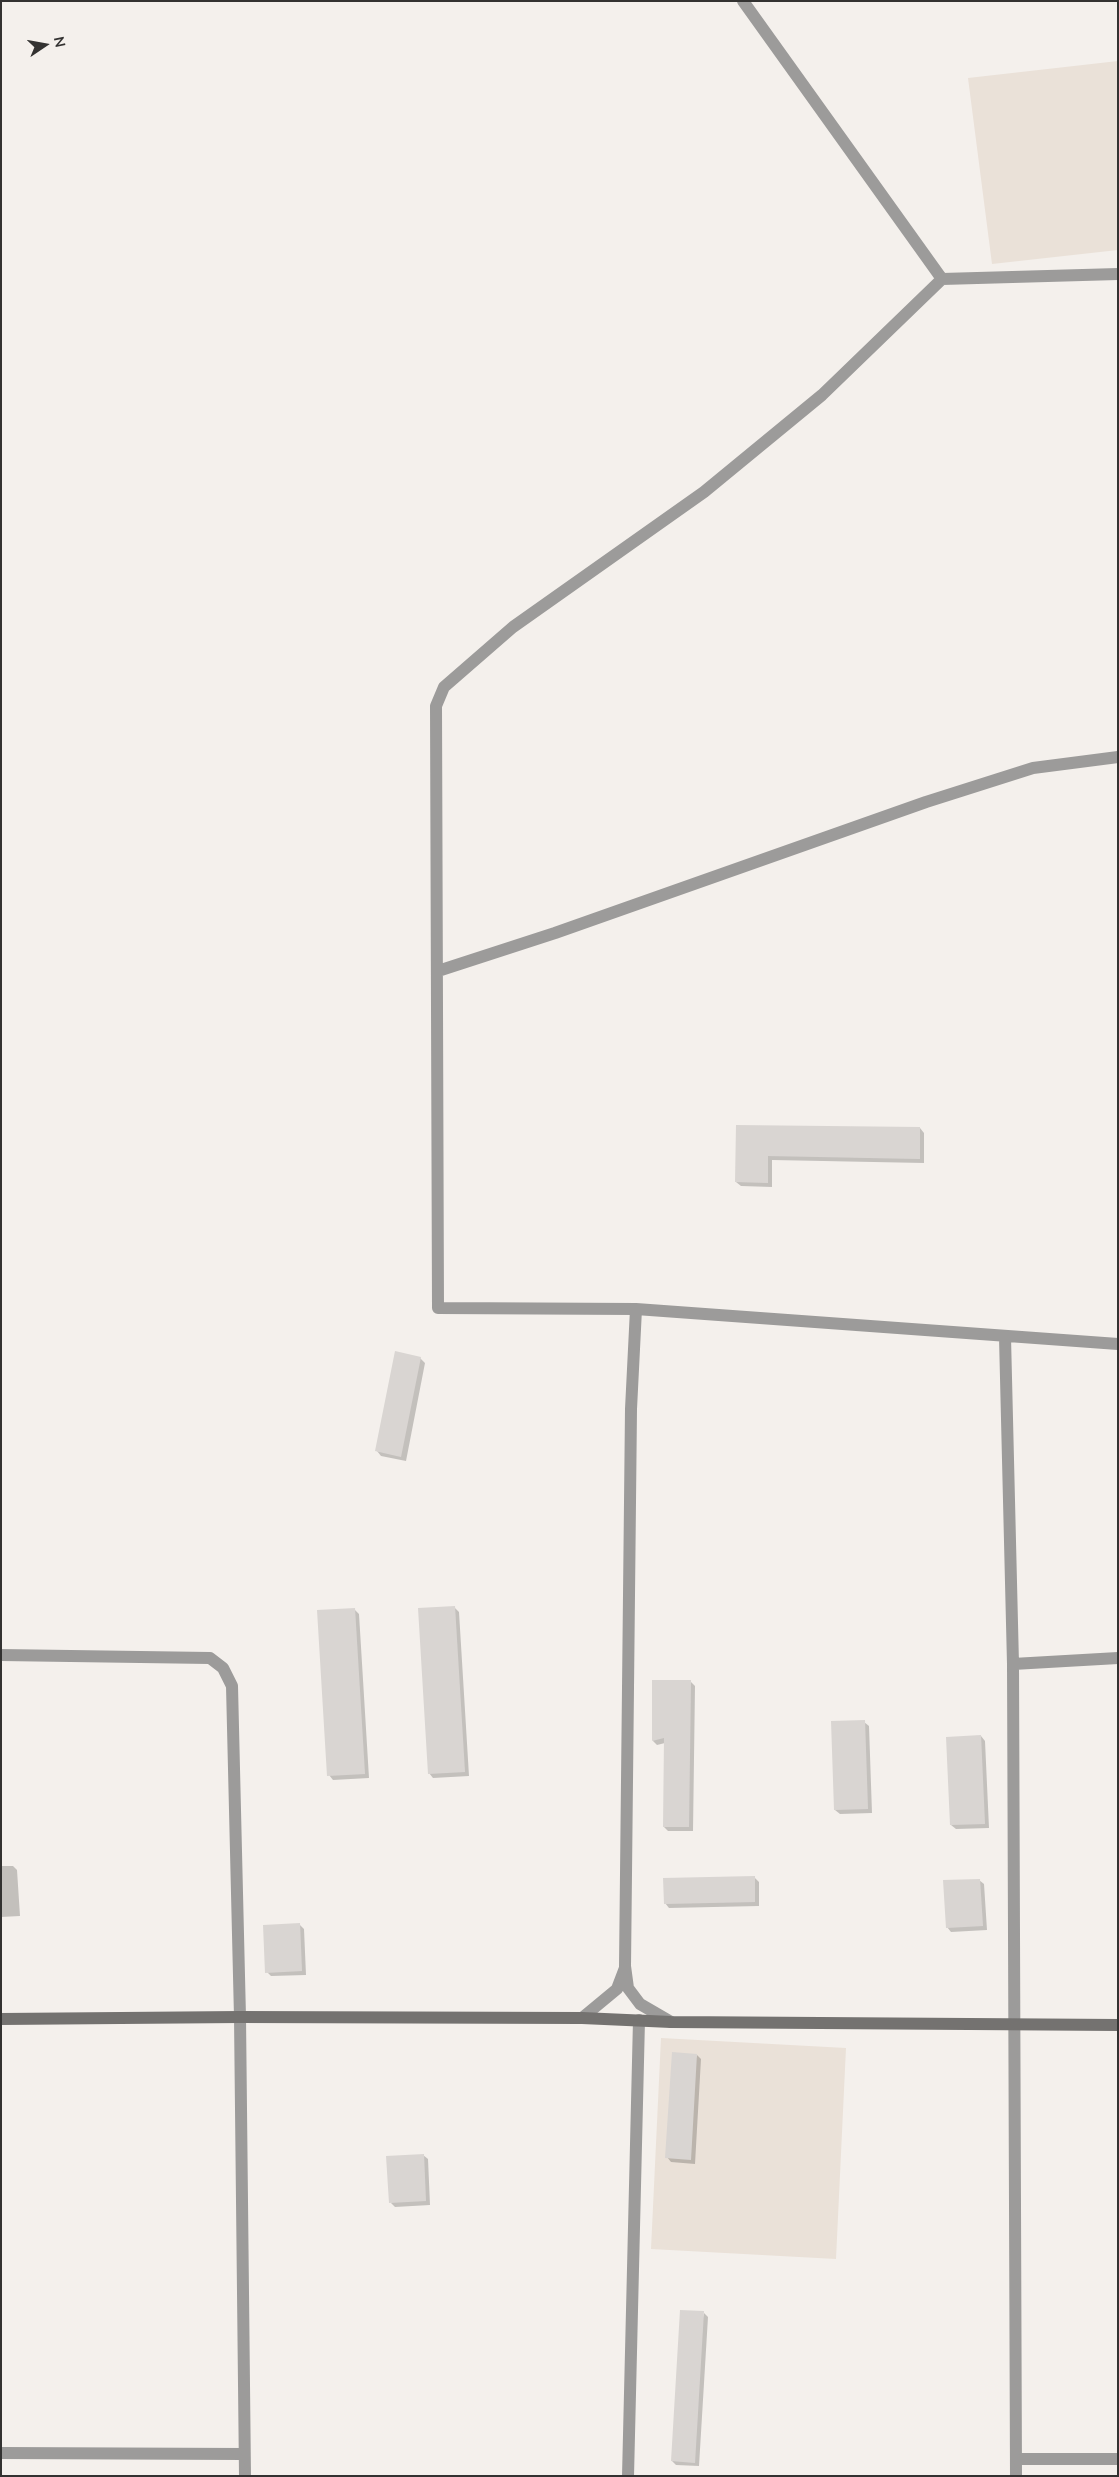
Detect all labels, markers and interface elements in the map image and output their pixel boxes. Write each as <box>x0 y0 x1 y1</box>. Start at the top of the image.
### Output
north arrow <box>20 20 70 70</box>
text: N <box>50 35 70 49</box>

